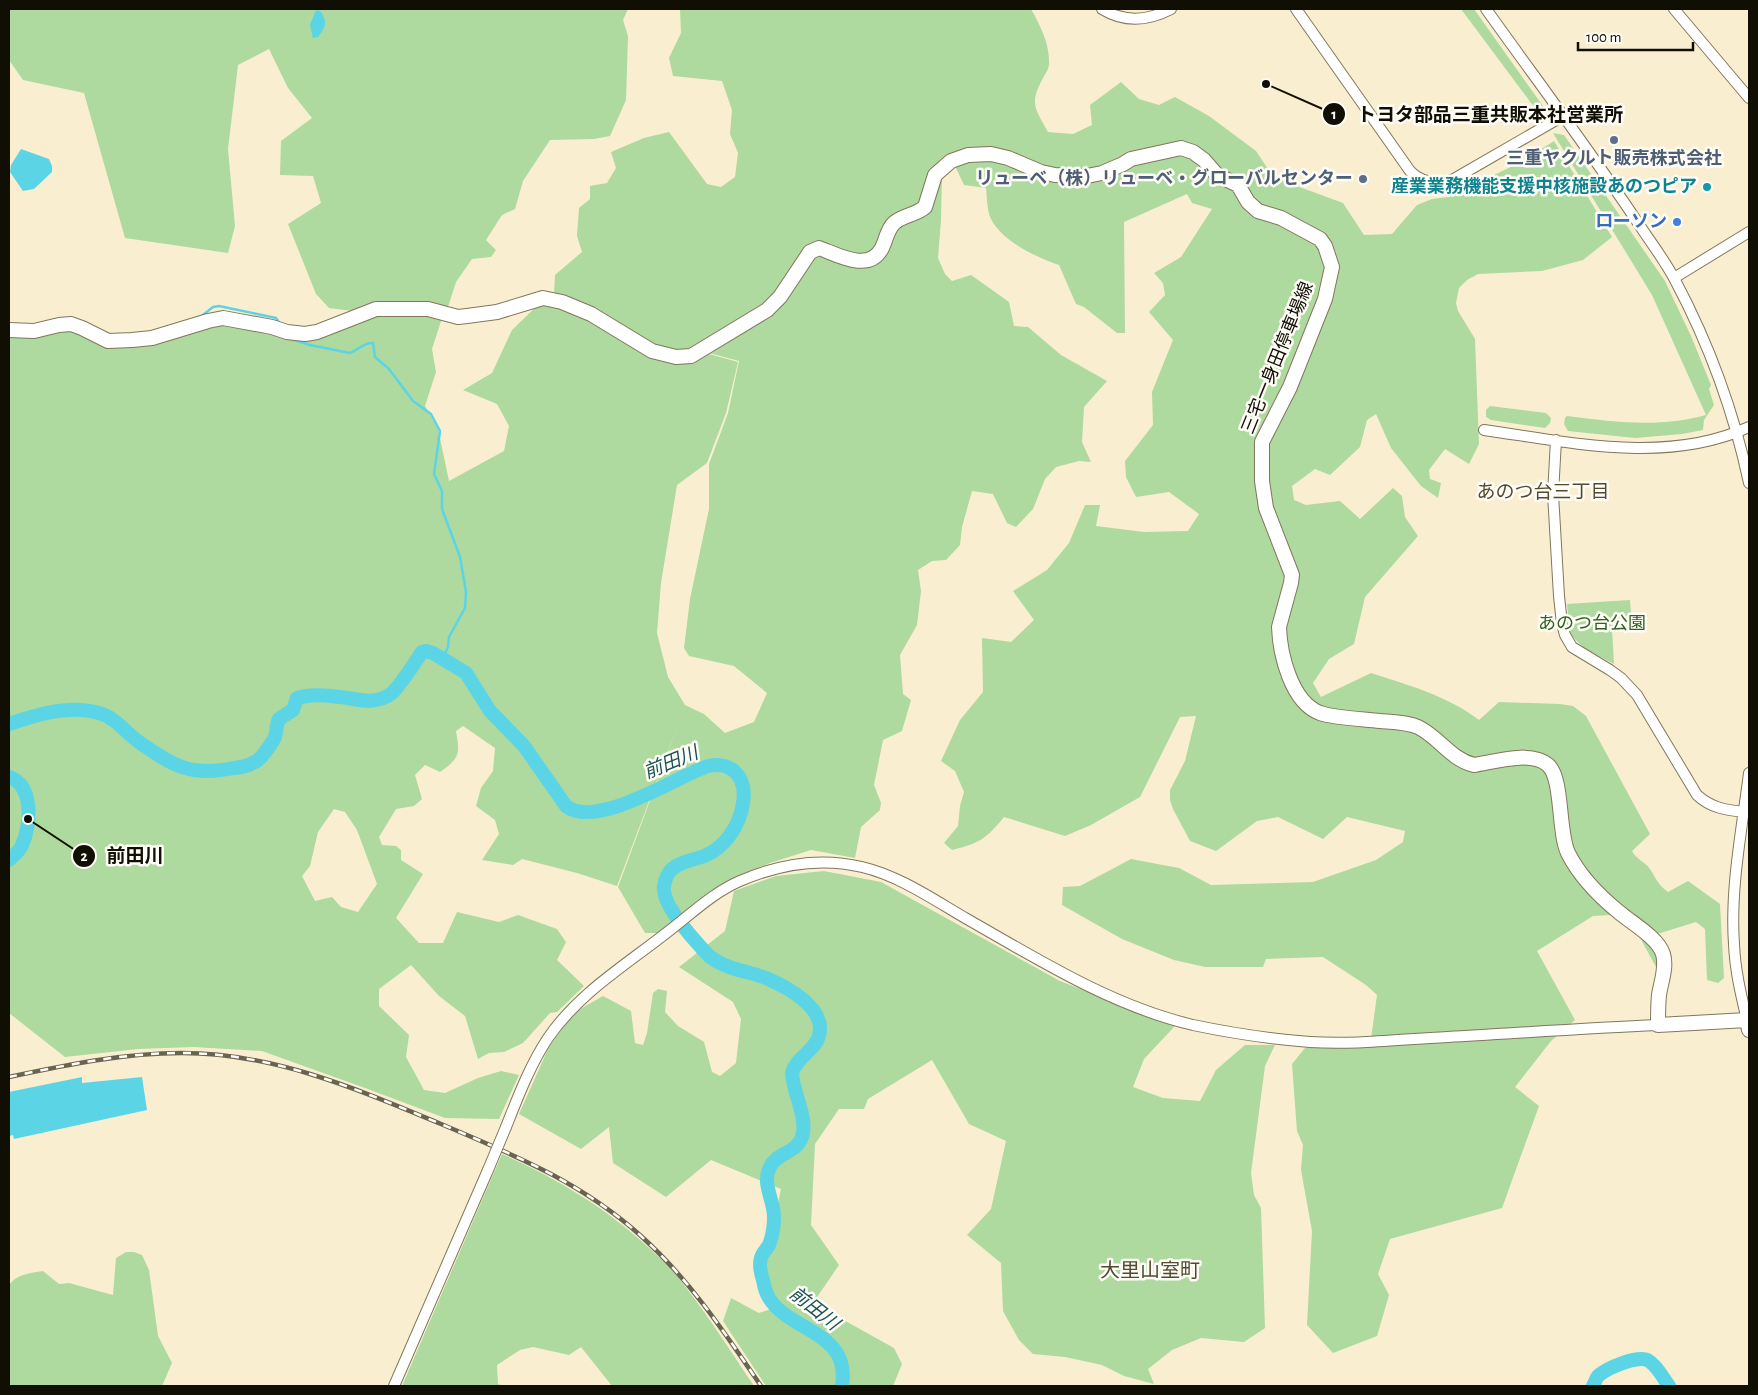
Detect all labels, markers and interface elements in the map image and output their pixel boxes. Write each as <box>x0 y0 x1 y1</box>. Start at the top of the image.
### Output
scale bar <box>1578 20 1693 52</box>
text: 100 m <box>1586 30 1621 45</box>
callout: トヨタ部品三重共販本社営業所 <box>1322 97 1633 131</box>
text: トヨタ部品三重共販本社営業所 <box>1357 104 1623 125</box>
text: 1 <box>1331 107 1337 122</box>
marker: 三重ヤクルト販売株式会社 <box>1608 134 1620 146</box>
place label: 三重ヤクルト販売株式会社 <box>1506 148 1722 168</box>
place label: リューベ（株）リューベ・グローバルセンター <box>975 168 1353 188</box>
marker: リューベ（株）リューベ・グローバルセンター <box>1357 173 1369 185</box>
place label: 産業業務機能支援中核施設あのつピア <box>1391 176 1697 196</box>
marker: 産業業務機能支援中核施設あのつピア <box>1701 181 1713 193</box>
place label: ローソン <box>1595 213 1667 231</box>
marker: ローソン <box>1671 216 1683 228</box>
street label: 三宅一身田停車場線 <box>1237 279 1317 436</box>
district label: あのつ台三丁目 <box>1476 481 1610 502</box>
park label: あのつ台公園 <box>1538 613 1646 633</box>
water label: 前田川 <box>640 741 703 782</box>
callout: 前田川 <box>72 839 174 873</box>
text: 前田川 <box>106 846 164 866</box>
text: 2 <box>80 849 88 864</box>
district label: 大里山室町 <box>1100 1260 1200 1281</box>
water label: 前田川 <box>786 1282 845 1335</box>

